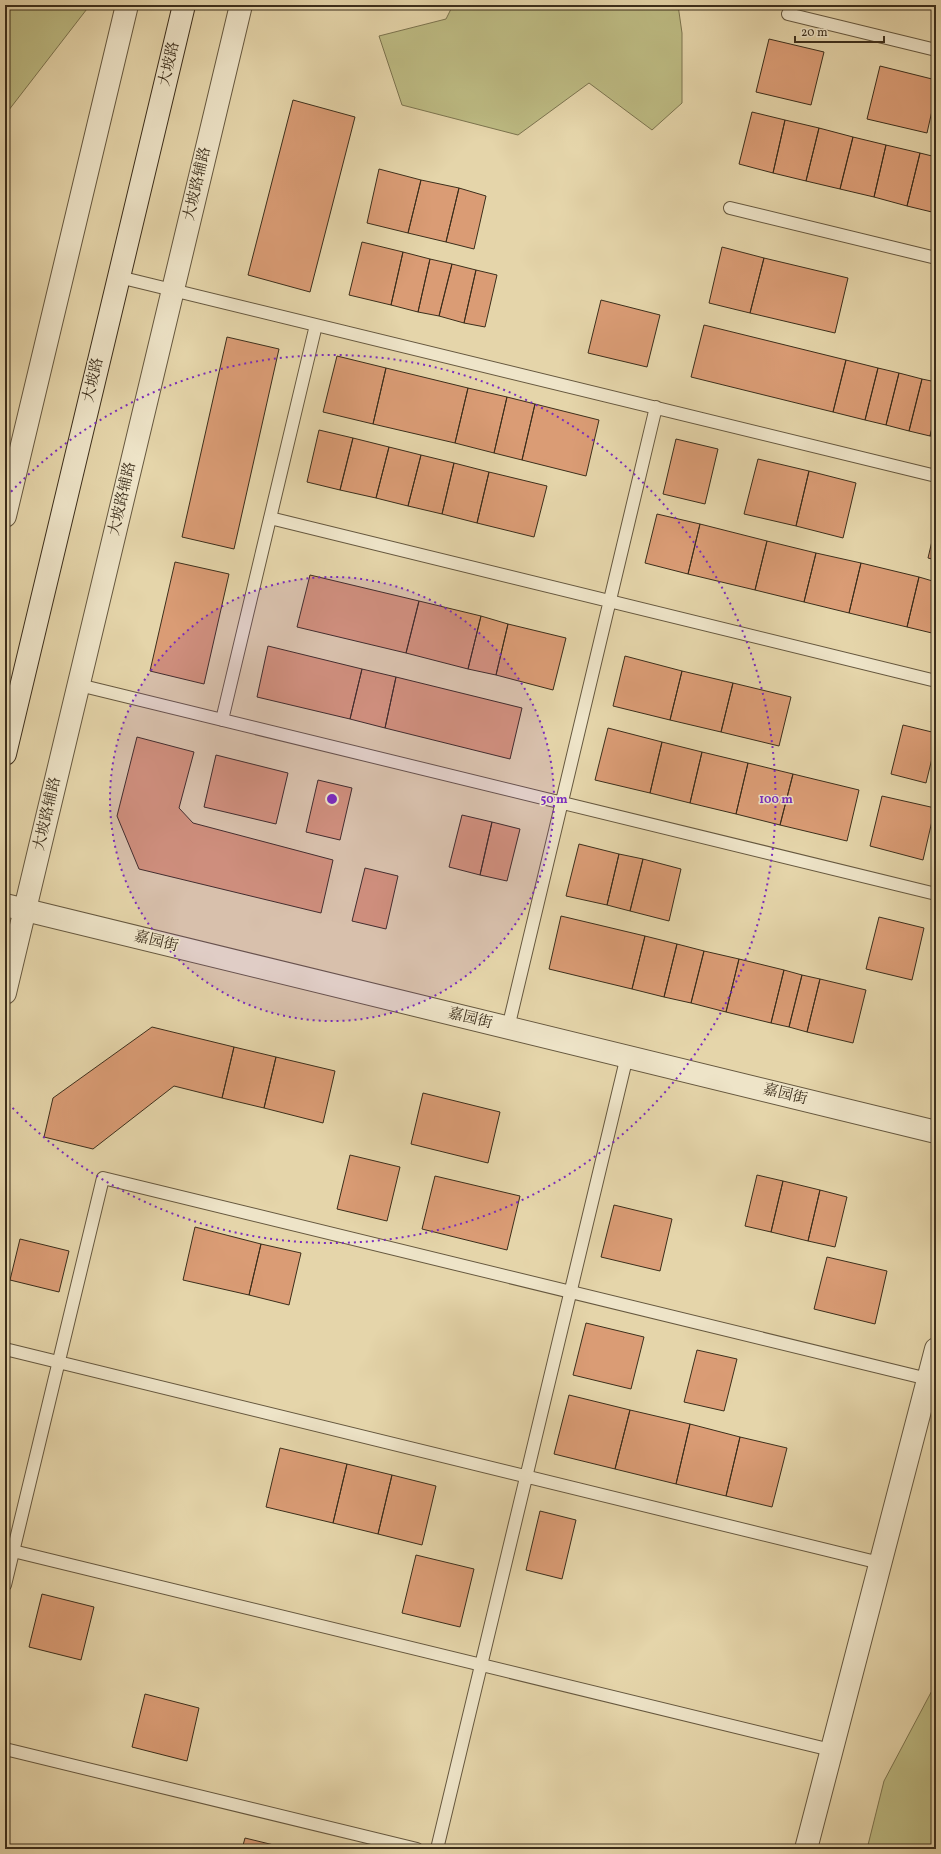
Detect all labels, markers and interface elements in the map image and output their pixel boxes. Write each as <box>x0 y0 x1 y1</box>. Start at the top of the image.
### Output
scale bar <box>795 18 884 44</box>
text: 20 m <box>801 25 828 41</box>
street label: 大坡路 <box>155 40 185 88</box>
street label: 大坡路辅路 <box>179 145 217 223</box>
street label: 大坡路 <box>79 356 109 404</box>
street label: 大坡路辅路 <box>104 460 142 538</box>
street label: 大坡路辅路 <box>29 775 67 853</box>
centre of rings <box>325 792 339 806</box>
text: 50 m <box>540 792 568 808</box>
text: 100 m <box>759 792 793 808</box>
street label: 嘉园街 <box>132 926 180 958</box>
street label: 嘉园街 <box>446 1003 494 1035</box>
street label: 嘉园街 <box>761 1079 809 1111</box>

